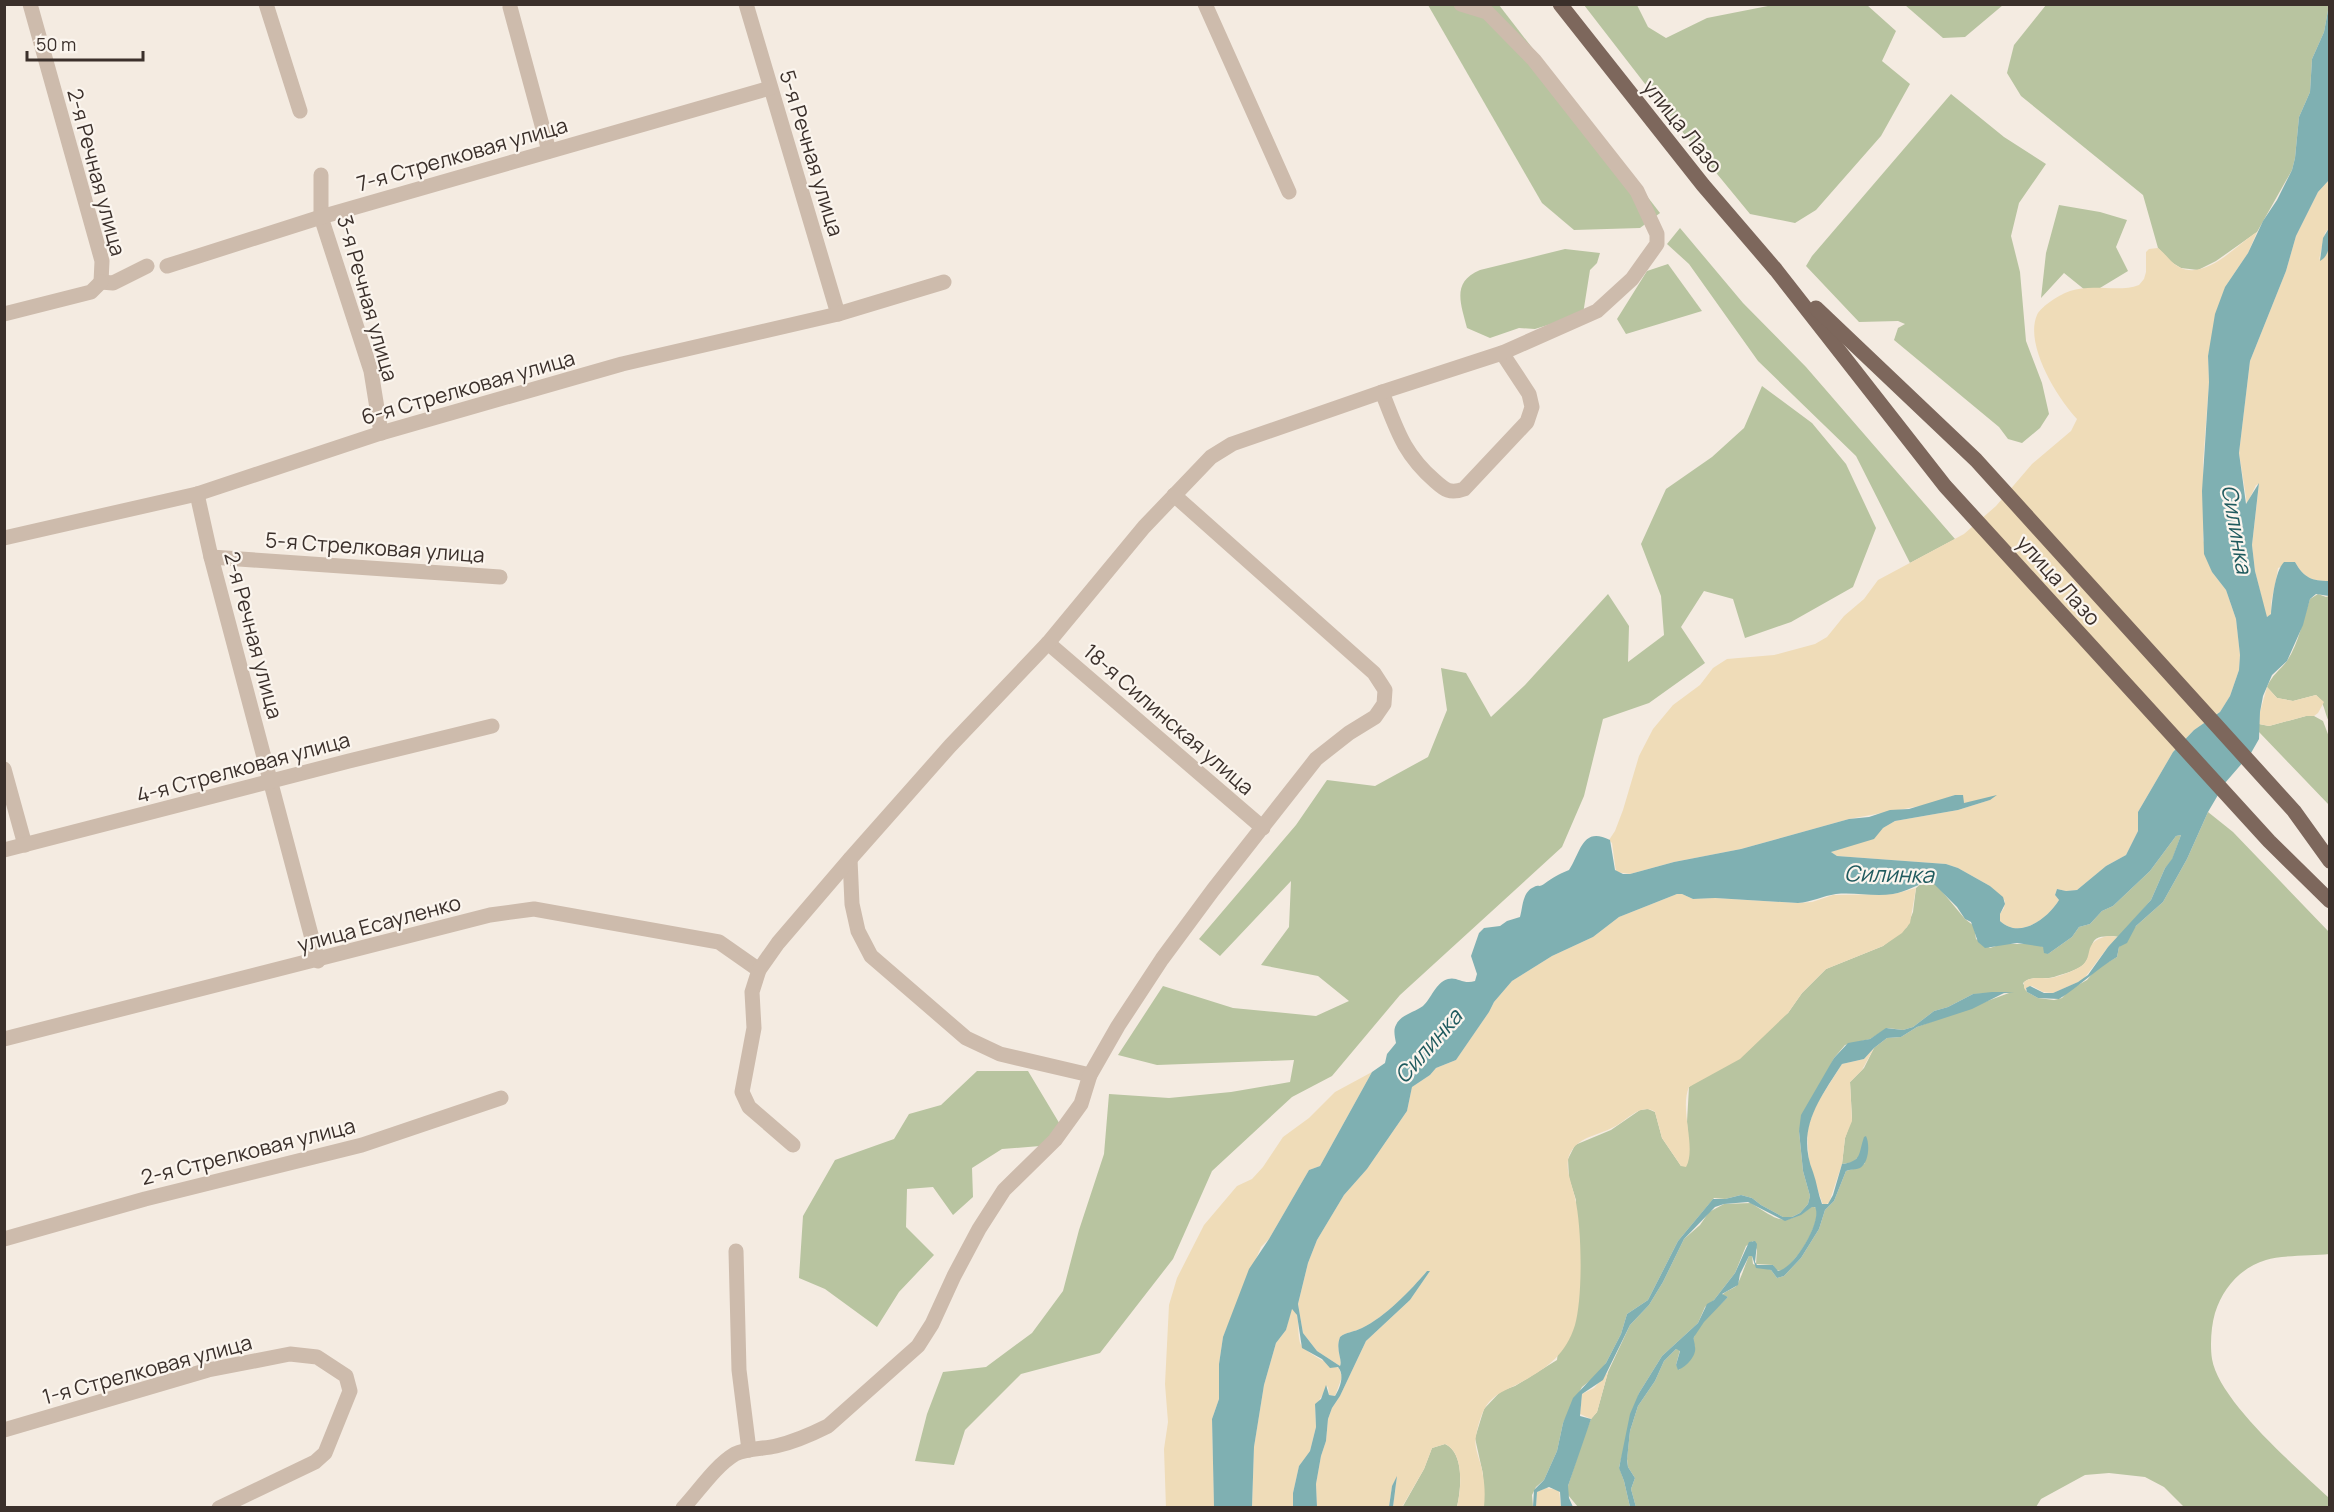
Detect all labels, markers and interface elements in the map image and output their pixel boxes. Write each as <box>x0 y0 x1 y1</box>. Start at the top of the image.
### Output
scale bar <box>27 24 142 62</box>
text: 50 m <box>36 32 76 56</box>
street label: 5-я Речная улица <box>773 67 851 239</box>
street label: улица Лазо <box>1637 73 1729 179</box>
street label: 2-я Речная улица <box>61 85 133 259</box>
street label: 7-я Стрелковая улица <box>353 110 571 198</box>
street label: 3-я Речная улица <box>331 212 405 384</box>
street label: 6-я Стрелковая улица <box>358 343 578 431</box>
water label: Силинка <box>2214 482 2260 577</box>
street label: 5-я Стрелковая улица <box>264 525 486 569</box>
street label: улица Лазо <box>2011 529 2107 631</box>
street label: 2-я Речная улица <box>218 548 290 722</box>
street label: 18-я Силинская улица <box>1078 637 1260 801</box>
street label: 4-я Стрелковая улица <box>133 725 353 809</box>
water label: Силинка <box>1844 858 1936 890</box>
street label: улица Есауленко <box>294 888 464 958</box>
water label: Силинка <box>1387 1001 1470 1090</box>
street label: 2-я Стрелковая улица <box>138 1111 358 1191</box>
street label: 1-я Стрелковая улица <box>39 1328 255 1410</box>

